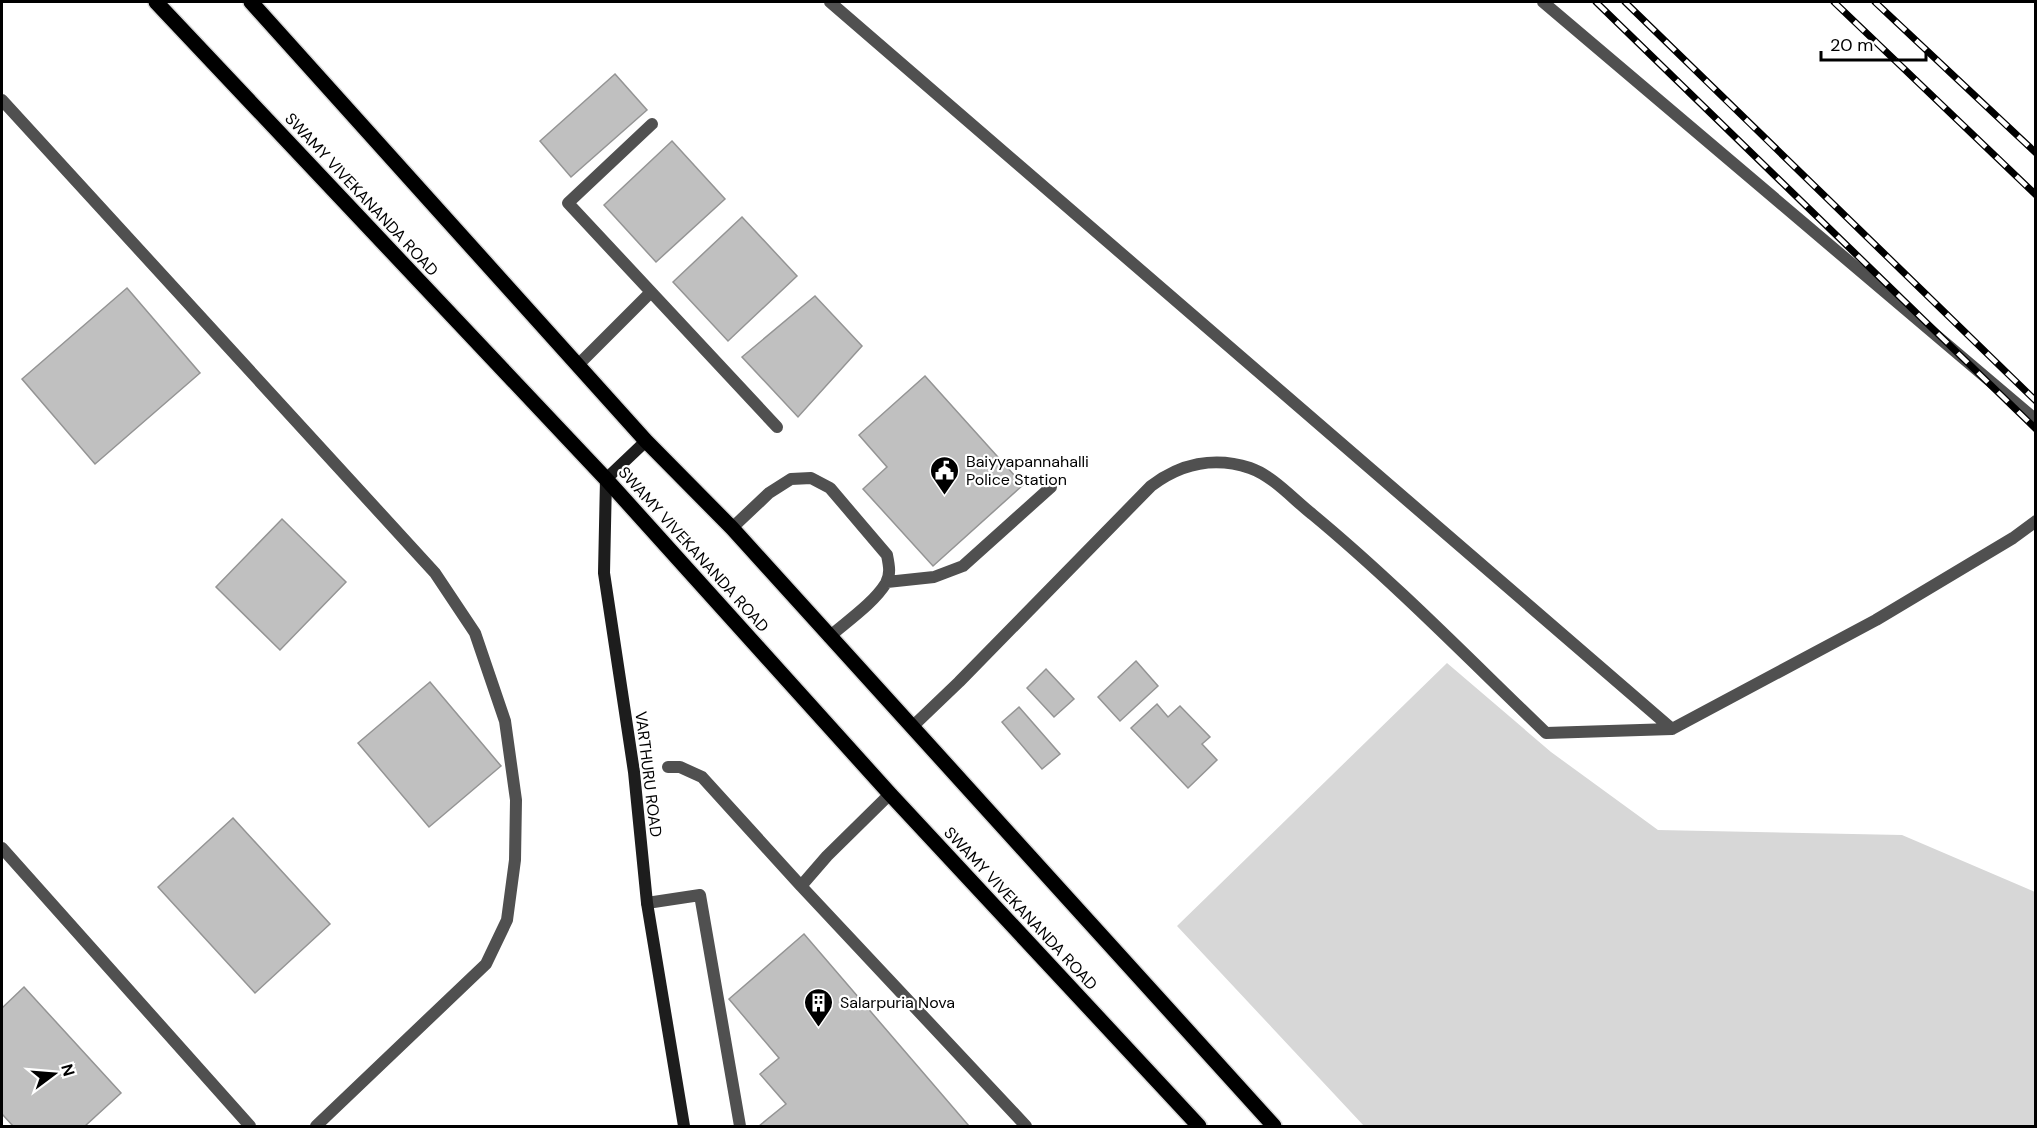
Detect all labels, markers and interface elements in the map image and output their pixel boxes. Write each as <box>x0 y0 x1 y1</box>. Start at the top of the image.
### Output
scale bar <box>1821 24 1926 62</box>
text: 20 m <box>1830 33 1873 57</box>
street label: SWAMY VIVEKANANDA ROAD <box>280 108 443 280</box>
place label: Baiyyapannahalli Police Station <box>966 451 1089 490</box>
public building icon: Baiyyapannahalli Police Station <box>929 454 961 496</box>
street label: SWAMY VIVEKANANDA ROAD <box>614 462 774 637</box>
street label: VARTHURU ROAD <box>630 710 667 838</box>
street label: SWAMY VIVEKANANDA ROAD <box>939 822 1102 994</box>
building icon: Salarpuria Nova <box>803 986 835 1028</box>
place label: Salarpuria Nova <box>840 992 955 1013</box>
north arrow <box>24 1044 84 1104</box>
text: N <box>56 1061 80 1079</box>

